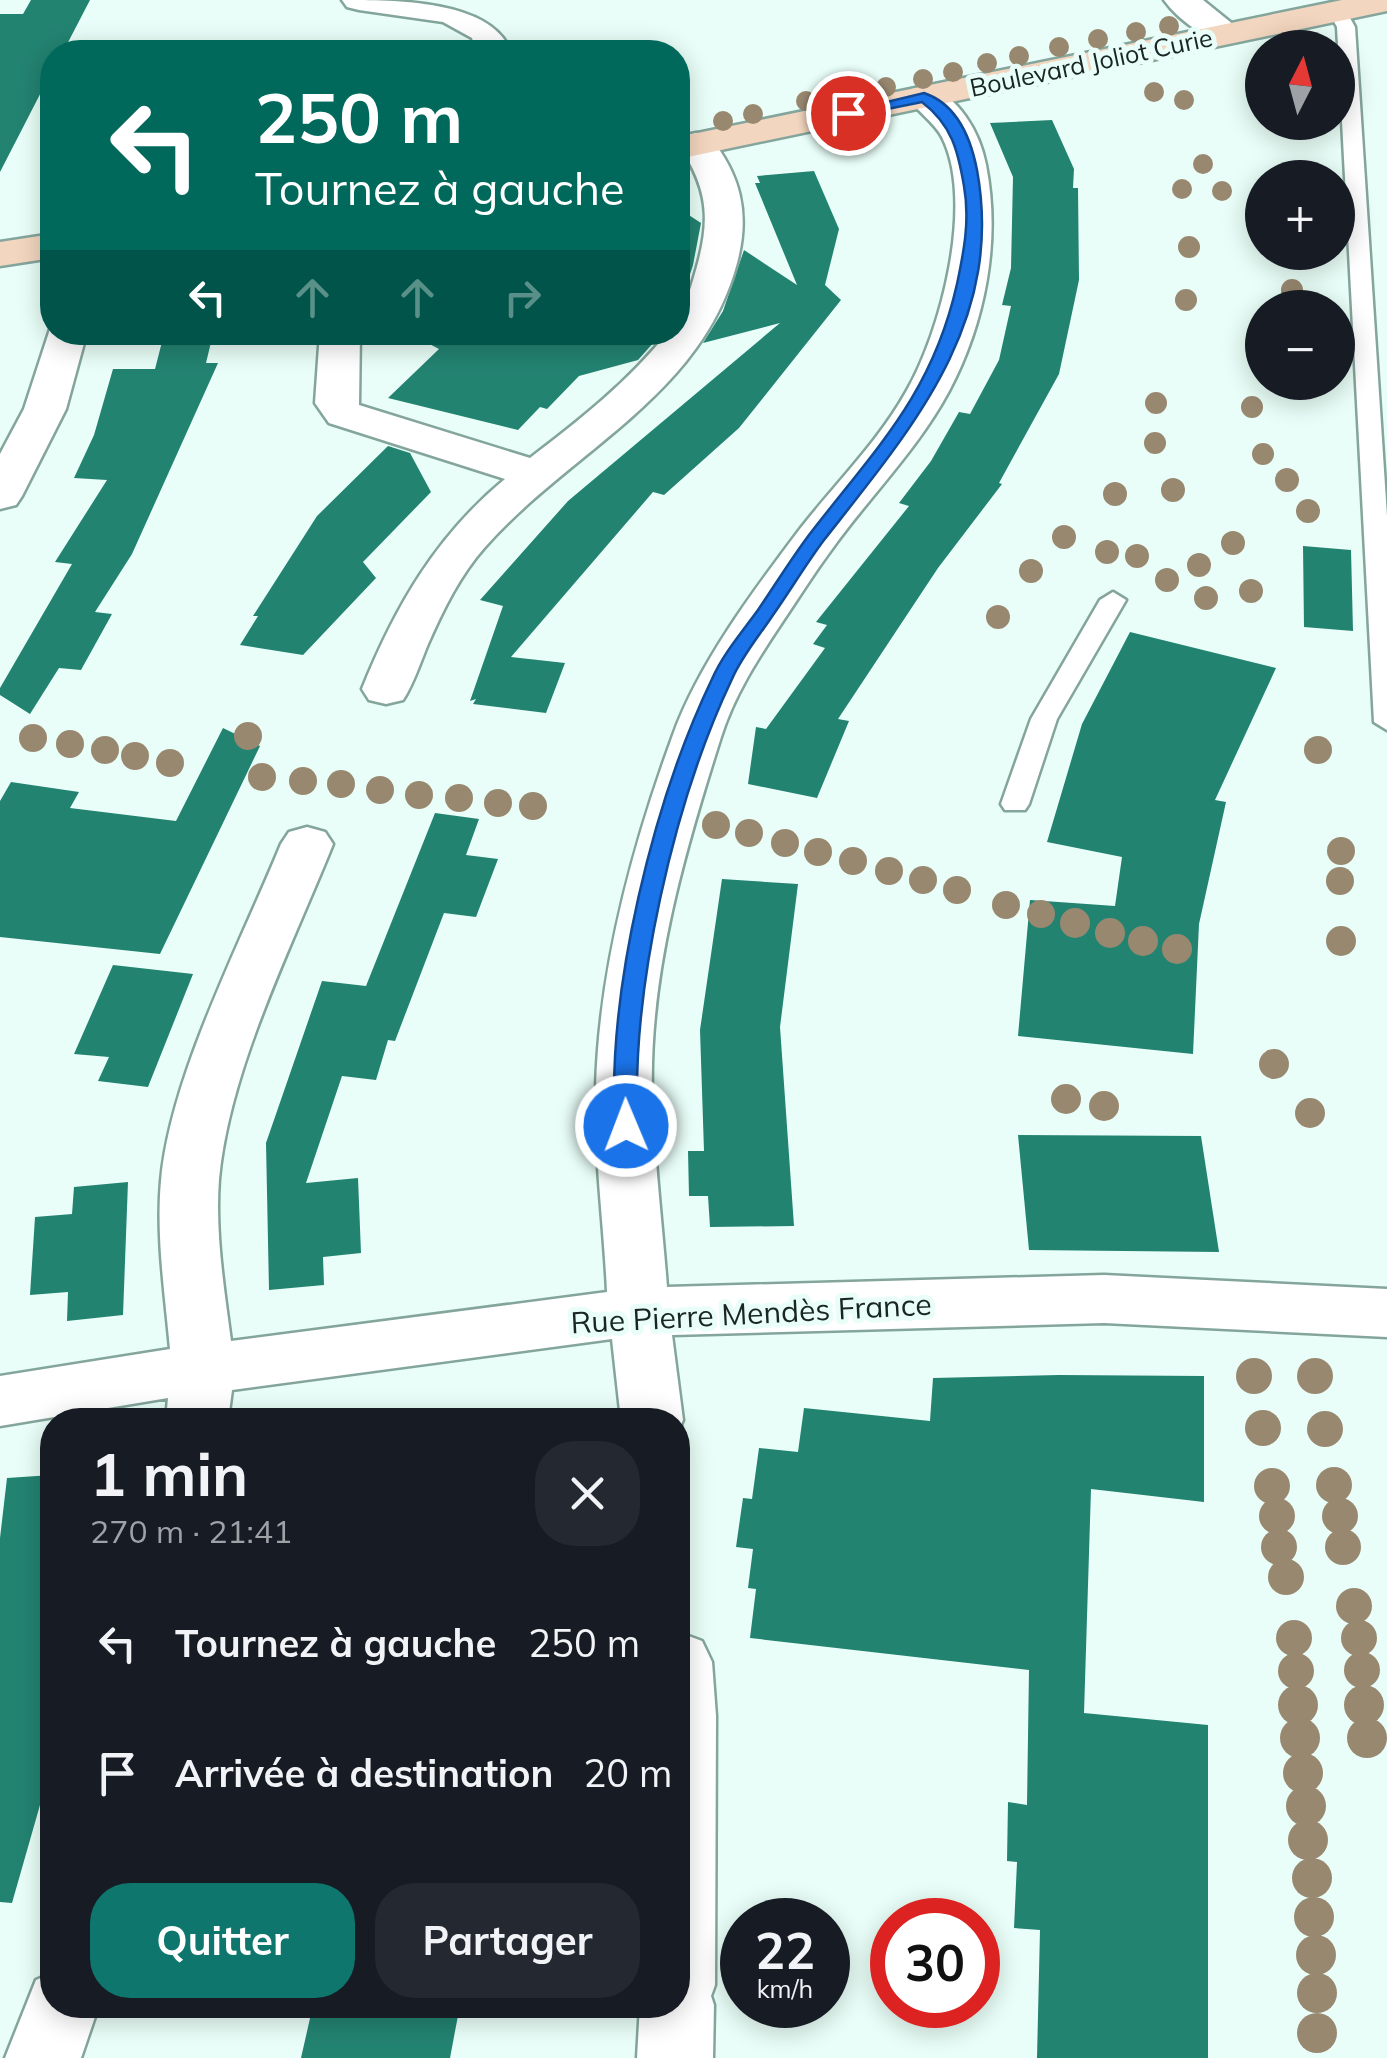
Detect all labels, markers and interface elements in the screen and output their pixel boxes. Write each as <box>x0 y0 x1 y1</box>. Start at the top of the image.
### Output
street label: Boulevard Joliot Curie <box>967 21 1215 103</box>
north arrow <box>1245 30 1355 140</box>
map controls <box>1245 30 1355 400</box>
pin <box>806 71 891 156</box>
text: 250 m <box>255 73 463 161</box>
icon: left <box>90 80 220 210</box>
icon: arrive <box>821 86 876 141</box>
text: Tournez à gauche <box>255 160 625 216</box>
button: + <box>1245 160 1355 270</box>
icon: left <box>180 270 235 325</box>
icon: ahead <box>285 270 340 325</box>
icon: ahead <box>390 270 445 325</box>
icon: right <box>495 270 550 325</box>
button: − <box>1245 290 1355 400</box>
position arrow <box>574 1074 678 1178</box>
street label: Rue Pierre Mendès France <box>570 1285 932 1341</box>
text: 1 min <box>90 1436 248 1511</box>
button: close <box>535 1441 640 1546</box>
text: 270 m · 21:41 <box>90 1511 292 1551</box>
icon: left <box>90 1616 145 1671</box>
text: Tournez à gauche <box>175 1619 496 1667</box>
text: 250 m <box>528 1619 640 1667</box>
icon: arrive <box>90 1746 145 1801</box>
text: Arrivée à destination <box>175 1749 553 1797</box>
text: 20 m <box>583 1749 672 1797</box>
button: Quitter <box>90 1883 355 1998</box>
button: Partager <box>375 1883 640 1998</box>
speed limit sign: 30 <box>870 1898 1000 2028</box>
text: 22 <box>755 1919 815 1982</box>
text: km/h <box>757 1973 813 2004</box>

